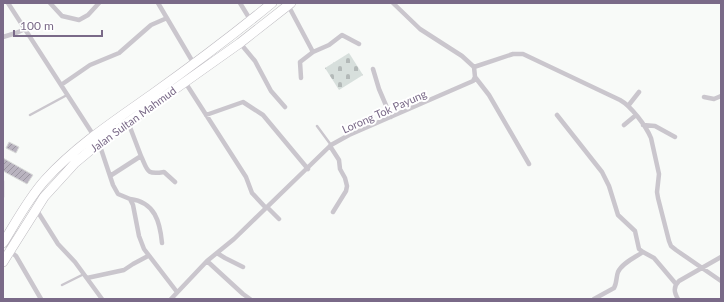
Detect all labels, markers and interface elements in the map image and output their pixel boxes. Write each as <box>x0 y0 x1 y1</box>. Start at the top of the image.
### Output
scale bar <box>14 12 102 38</box>
text: 100 m <box>20 18 54 33</box>
street label: Jalan Sultan Mahmud <box>88 84 178 154</box>
street label: Lorong Tok Payung <box>340 86 428 135</box>

